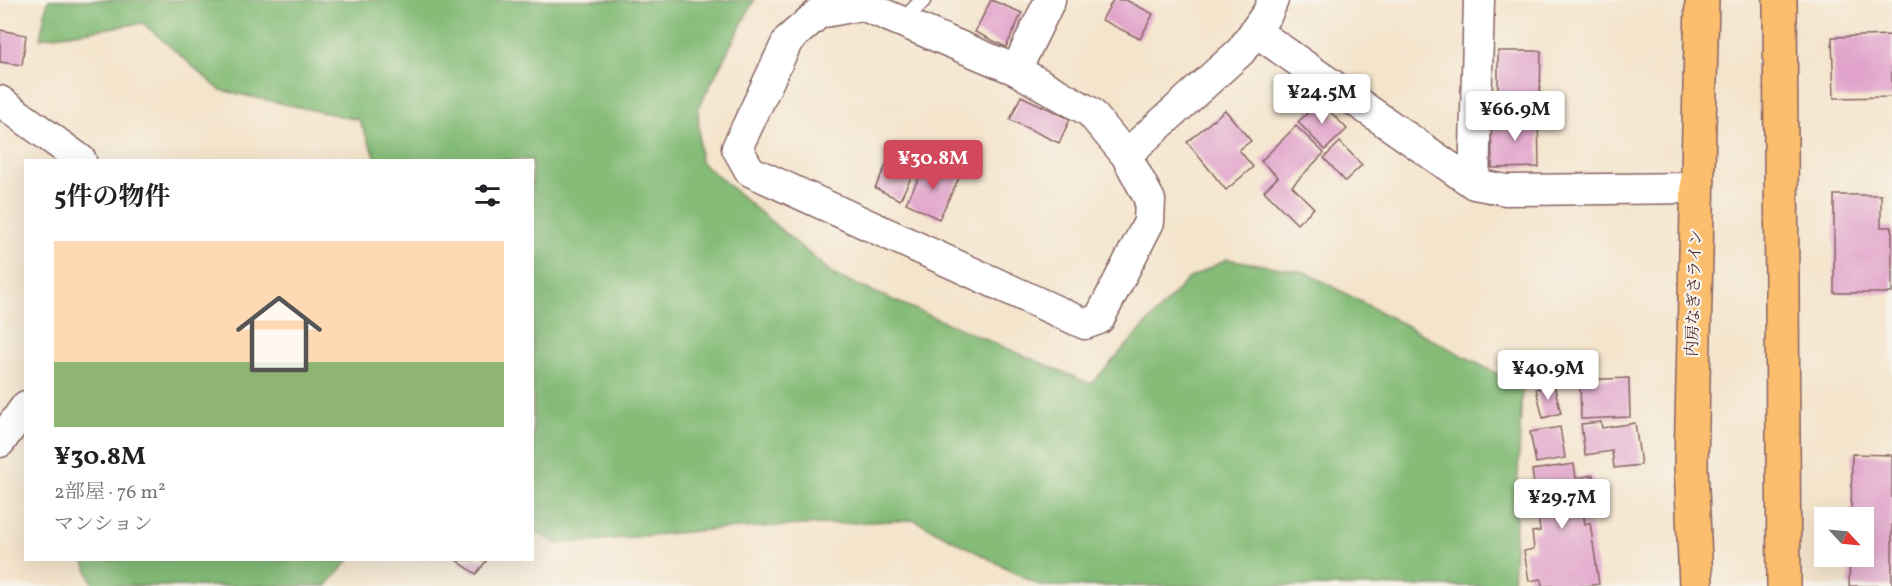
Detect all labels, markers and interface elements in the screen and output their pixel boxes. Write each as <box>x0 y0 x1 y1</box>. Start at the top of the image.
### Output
pin: ¥24.5M <box>1273 74 1371 125</box>
text: ¥24.5M <box>1287 79 1357 107</box>
pin: ¥66.9M <box>1466 91 1564 142</box>
text: ¥66.9M <box>1480 96 1550 124</box>
pin: ¥30.8M <box>884 140 982 191</box>
text: ¥30.8M <box>898 145 968 173</box>
icon: filters <box>471 179 504 212</box>
text: 5件の物件 <box>54 180 171 216</box>
street label: 内房なぎさライン <box>1682 229 1708 357</box>
icon: home <box>225 280 333 388</box>
pin: ¥40.9M <box>1499 350 1597 401</box>
text: ¥40.9M <box>1512 355 1584 383</box>
text: ¥30.8M <box>54 439 146 475</box>
text: 2部屋 · 76 m² <box>54 479 166 507</box>
pin: ¥29.7M <box>1513 479 1611 530</box>
text: ¥29.7M <box>1528 484 1596 512</box>
north arrow <box>1814 507 1874 567</box>
map controls <box>1814 507 1874 567</box>
text: マンション <box>54 511 153 539</box>

